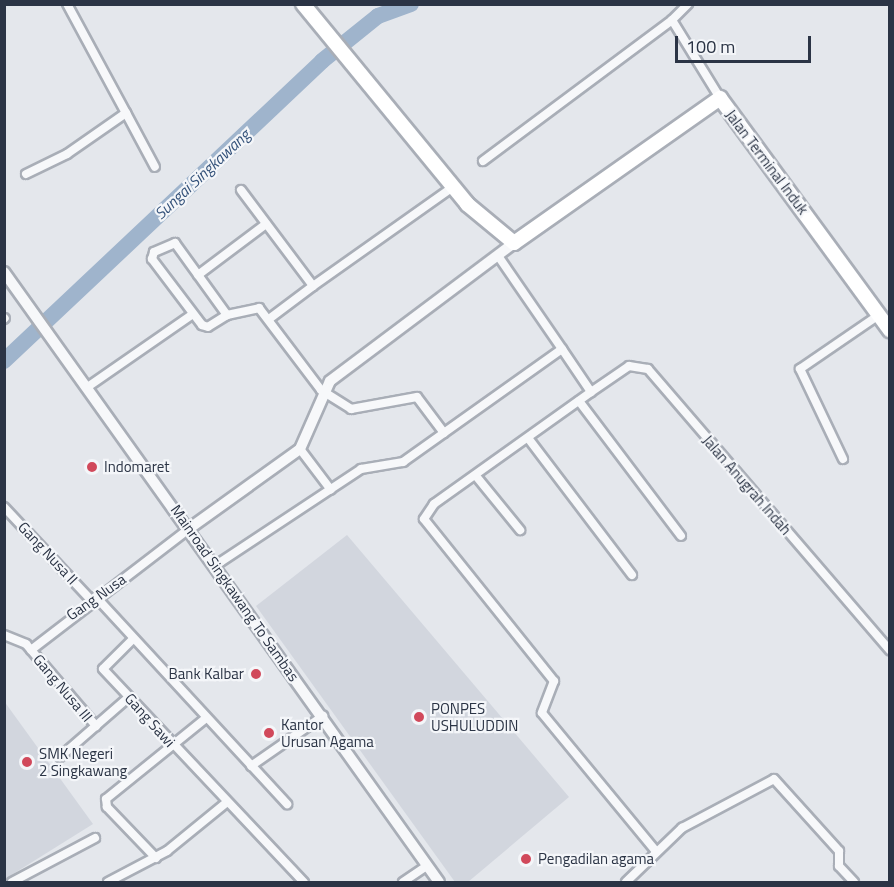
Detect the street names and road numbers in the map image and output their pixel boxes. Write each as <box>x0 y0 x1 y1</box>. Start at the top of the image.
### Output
street label: Jalan Terminal Induk <box>722 106 812 218</box>
street label: Jalan Anugrah Indah <box>699 431 795 539</box>
street label: Mainroad Singkawang To Sambas <box>167 501 303 685</box>
street label: Gang Nusa II <box>14 518 82 588</box>
street label: Gang Nusa <box>63 570 129 624</box>
street label: Gang Nusa III <box>29 651 97 725</box>
street label: Gang Sawi <box>121 689 179 751</box>

